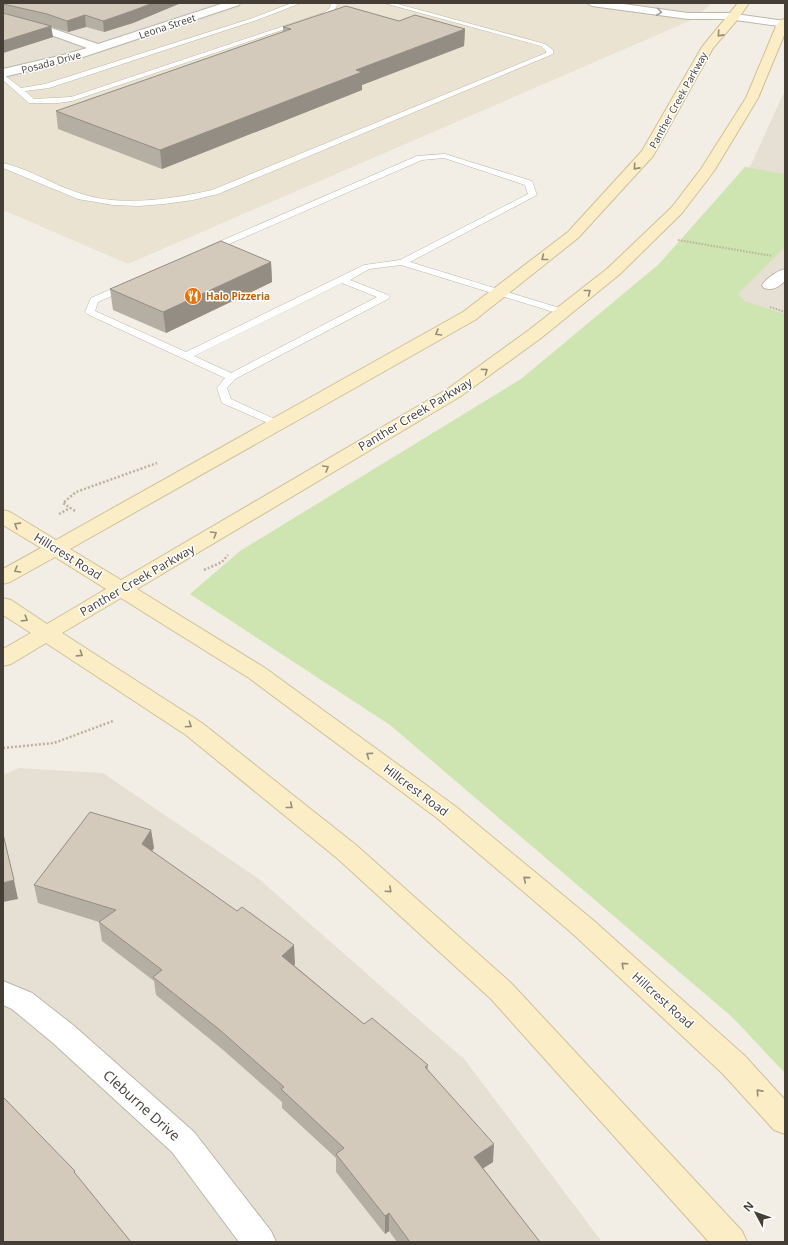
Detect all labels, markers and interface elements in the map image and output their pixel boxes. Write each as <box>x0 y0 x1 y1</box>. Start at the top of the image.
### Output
one-way arrow <box>656 7 662 16</box>
street label: Leona Street <box>137 10 198 42</box>
one-way arrow <box>717 29 724 36</box>
street label: Posada Drive <box>20 47 83 77</box>
street label: Panther Creek Parkway <box>646 48 711 151</box>
one-way arrow <box>634 162 641 169</box>
one-way arrow <box>541 253 548 260</box>
restaurant icon: Halo Pizzeria <box>183 286 203 306</box>
place label: Halo Pizzeria <box>206 289 270 303</box>
one-way arrow <box>584 290 591 297</box>
one-way arrow <box>435 329 442 336</box>
one-way arrow <box>480 369 487 376</box>
street label: Panther Creek Parkway <box>355 373 476 455</box>
one-way arrow <box>322 465 329 472</box>
one-way arrow <box>14 522 21 530</box>
street label: Hillcrest Road <box>31 528 105 584</box>
one-way arrow <box>210 532 217 539</box>
street label: Panther Creek Parkway <box>76 540 198 620</box>
one-way arrow <box>14 566 21 573</box>
one-way arrow <box>21 614 28 622</box>
one-way arrow <box>76 649 83 657</box>
one-way arrow <box>184 720 191 727</box>
one-way arrow <box>367 753 374 760</box>
street label: Hillcrest Road <box>380 760 452 820</box>
one-way arrow <box>286 802 293 809</box>
one-way arrow <box>523 877 531 884</box>
one-way arrow <box>385 886 392 893</box>
one-way arrow <box>621 962 629 969</box>
street label: Hillcrest Road <box>629 968 697 1032</box>
street label: Cleburne Drive <box>99 1065 185 1145</box>
one-way arrow <box>757 1090 764 1097</box>
north arrow <box>736 1193 776 1233</box>
text: N <box>739 1198 757 1214</box>

